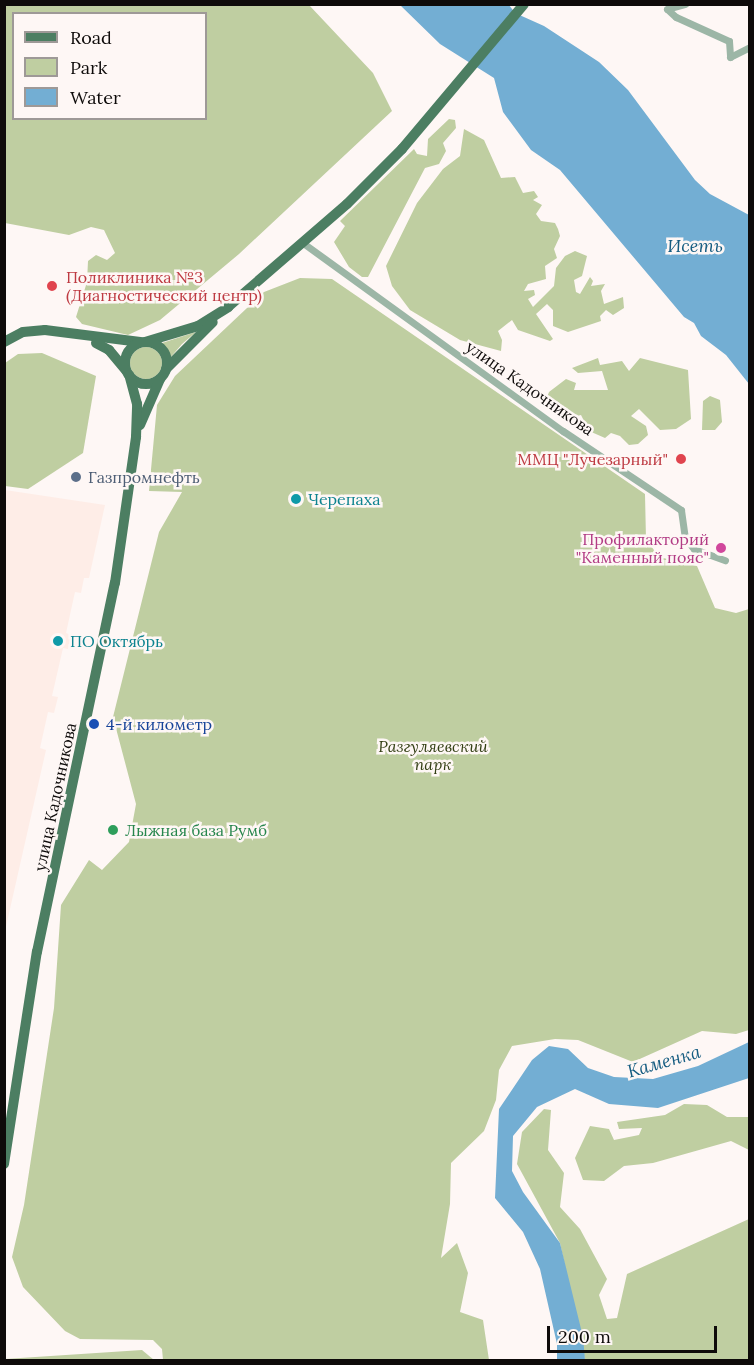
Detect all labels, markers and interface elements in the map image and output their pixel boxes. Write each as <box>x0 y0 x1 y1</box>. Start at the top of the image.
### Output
legend <box>12 12 207 120</box>
text: Road <box>70 26 112 49</box>
text: Park <box>70 56 107 79</box>
text: Water <box>70 86 121 109</box>
water label: Исеть <box>667 235 723 257</box>
place label: Поликлиника №3 (Диагностический центр) <box>66 267 262 305</box>
marker: Поликлиника №3 (Диагностический центр) <box>43 277 61 295</box>
street label: улица Кадочникова <box>462 337 598 439</box>
place label: ММЦ "Лучезарный" <box>517 449 668 469</box>
marker: ММЦ "Лучезарный" <box>672 450 690 468</box>
place label: Газпромнефть <box>88 467 200 487</box>
marker: Газпромнефть <box>69 470 83 484</box>
place label: Черепаха <box>308 489 381 509</box>
marker: Черепаха <box>289 492 303 506</box>
place label: Профилакторий "Каменный пояс" <box>576 529 709 567</box>
marker: Профилакторий "Каменный пояс" <box>714 541 728 555</box>
place label: ПО Октябрь <box>70 631 163 651</box>
marker: ПО Октябрь <box>51 634 65 648</box>
place label: 4-й километр <box>106 714 212 734</box>
marker: 4-й километр <box>87 717 101 731</box>
street label: улица Кадочникова <box>30 721 80 873</box>
park label: Разгуляевский парк <box>378 736 488 774</box>
place label: Лыжная база Румб <box>125 820 267 840</box>
marker: Лыжная база Румб <box>106 823 120 837</box>
water label: Каменка <box>625 1041 703 1083</box>
scale bar <box>550 1314 720 1352</box>
text: 200 m <box>558 1325 611 1348</box>

